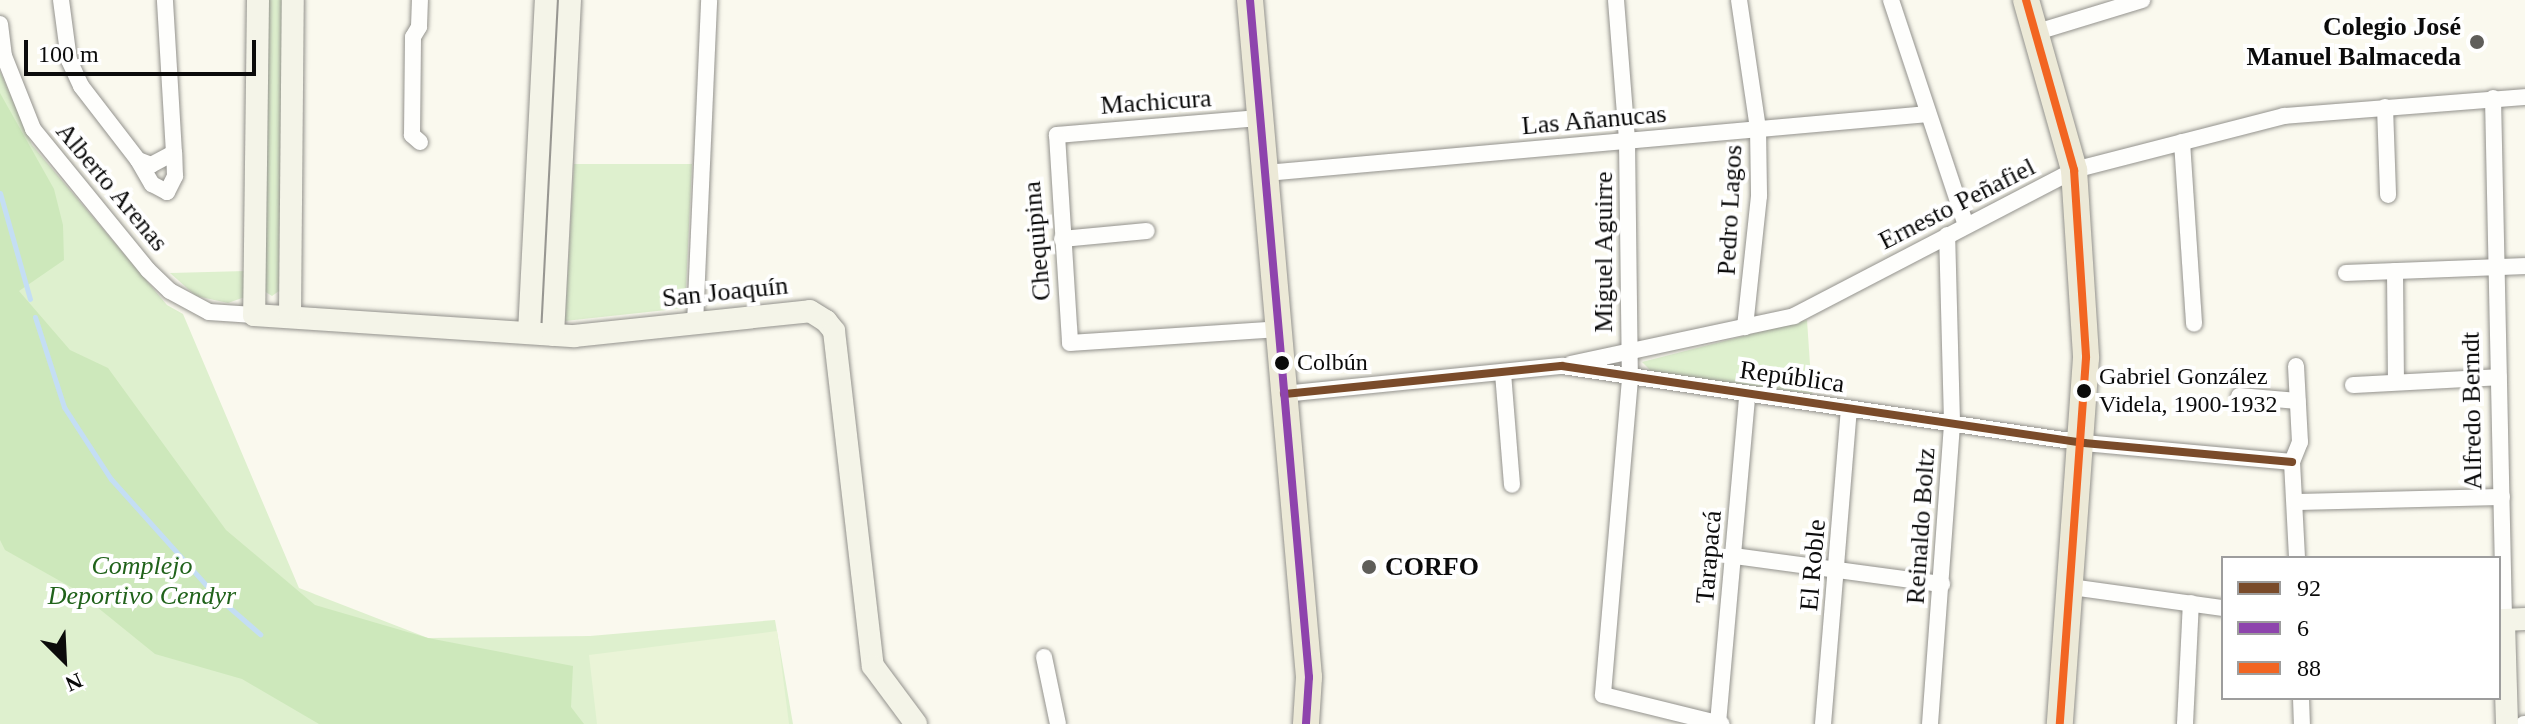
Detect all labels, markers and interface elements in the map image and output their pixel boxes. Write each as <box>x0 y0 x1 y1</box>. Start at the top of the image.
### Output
place label: Colegio José Manuel Balmaceda <box>2247 11 2461 72</box>
scale bar <box>28 24 260 74</box>
marker: Colegio José Manuel Balmaceda <box>2468 33 2486 51</box>
text: 100 m <box>38 41 99 67</box>
street label: Machicura <box>1099 83 1213 121</box>
street label: Las Añanucas <box>1520 98 1668 142</box>
street label: Alberto Arenas <box>49 116 175 258</box>
street label: Pedro Lagos <box>1711 144 1749 276</box>
street label: Ernesto Peñafiel <box>1874 151 2040 257</box>
street label: Miguel Aguirre <box>1588 171 1620 333</box>
street label: Chequipina <box>1016 180 1058 302</box>
street label: San Joaquín <box>661 270 789 314</box>
street label: Alfredo Berndt <box>2455 332 2489 490</box>
place label: Colbún <box>1297 349 1368 377</box>
street label: República <box>1738 354 1846 400</box>
marker: Colbún <box>1274 355 1290 371</box>
place label: Gabriel González Videla, 1900-1932 <box>2099 363 2278 419</box>
marker: Gabriel González Videla, 1900-1932 <box>2076 383 2092 399</box>
street label: Reinaldo Boltz <box>1900 447 1942 605</box>
street label: Tarapacá <box>1689 509 1729 605</box>
street label: El Roble <box>1793 518 1833 612</box>
park label: Complejo Deportivo Cendyr <box>48 550 236 612</box>
place label: CORFO <box>1385 551 1479 583</box>
legend <box>2221 556 2501 700</box>
marker: CORFO <box>1360 558 1378 576</box>
text: 92 <box>2297 575 2321 601</box>
text: 6 <box>2297 615 2309 641</box>
north arrow <box>24 620 104 700</box>
text: 88 <box>2297 655 2321 681</box>
text: N <box>62 668 86 697</box>

